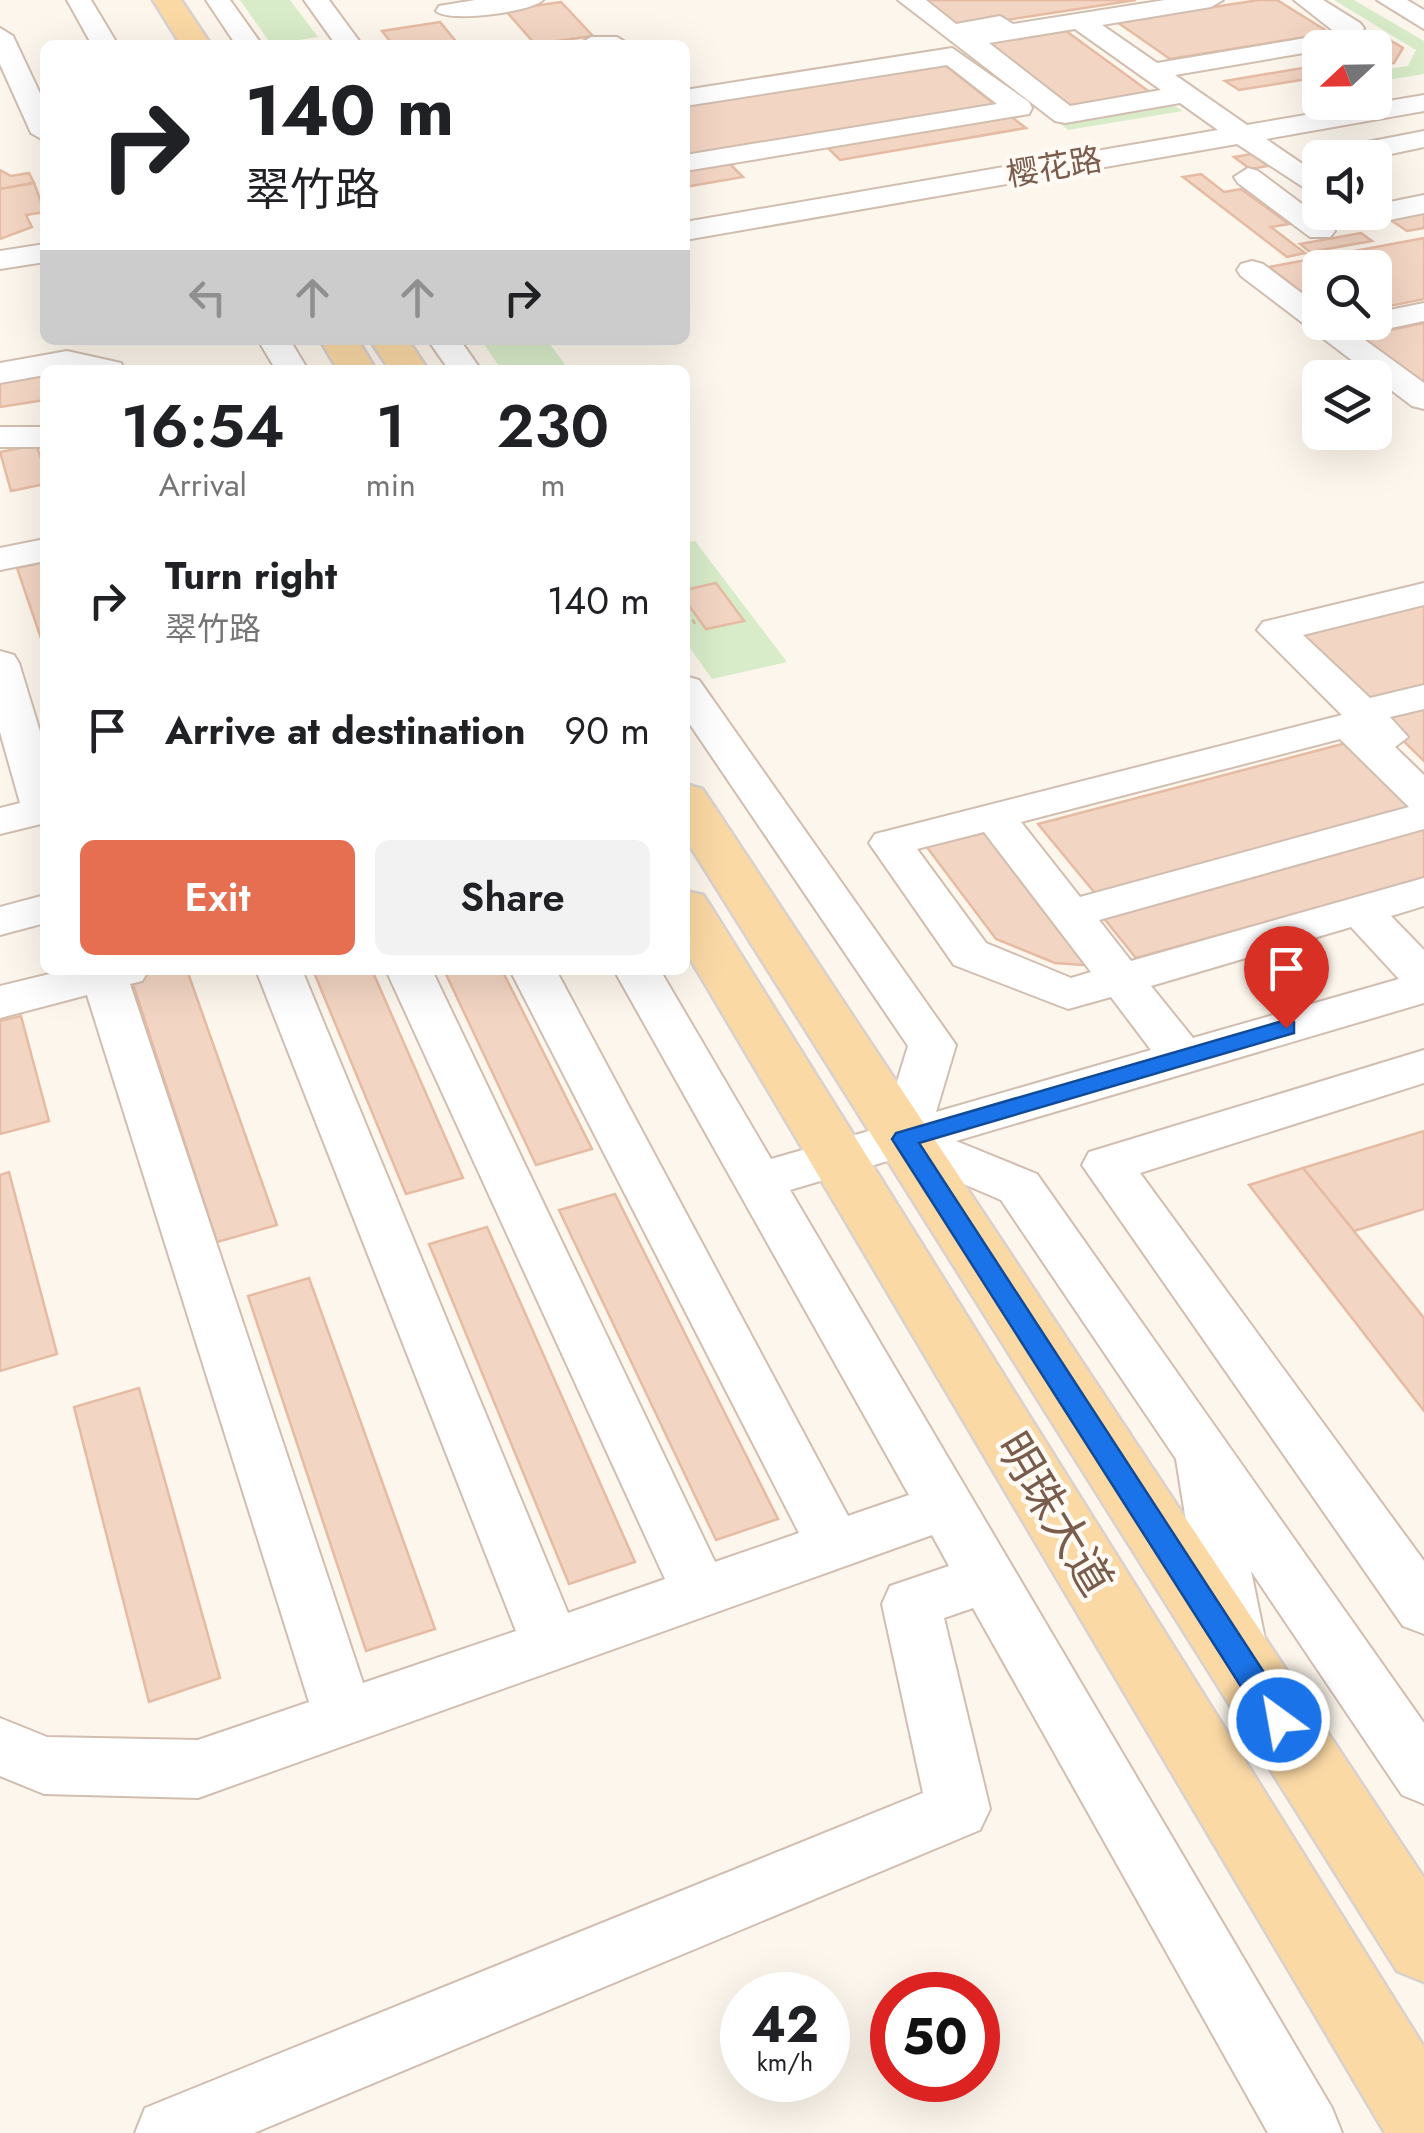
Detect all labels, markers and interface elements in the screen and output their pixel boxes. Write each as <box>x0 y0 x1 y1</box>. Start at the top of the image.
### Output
north arrow <box>1302 30 1392 120</box>
map controls <box>1302 30 1392 450</box>
text: 140 m <box>245 60 454 161</box>
icon: right <box>80 80 210 210</box>
street label: 樱花路 <box>1003 136 1105 198</box>
button: sound <box>1302 140 1392 230</box>
text: 翠竹路 <box>245 157 380 222</box>
button: search <box>1302 250 1392 340</box>
icon: left <box>180 270 235 325</box>
icon: ahead <box>285 270 340 325</box>
icon: ahead <box>390 270 445 325</box>
icon: right <box>495 270 550 325</box>
button: layers <box>1302 360 1392 450</box>
text: 16:54 <box>121 383 285 470</box>
text: 1 <box>376 383 406 470</box>
text: 230 <box>497 383 609 470</box>
text: Arrival <box>159 462 247 508</box>
text: min <box>366 462 416 508</box>
text: m <box>540 462 565 508</box>
text: Turn right <box>165 548 337 603</box>
icon: right <box>80 573 135 628</box>
text: 140 m <box>547 573 650 628</box>
text: 翠竹路 <box>165 606 261 652</box>
icon: arrive <box>80 703 135 758</box>
text: Arrive at destination <box>165 703 526 758</box>
text: 90 m <box>564 703 650 758</box>
button: Exit <box>80 840 355 955</box>
button: Share <box>375 840 650 955</box>
pin <box>1244 926 1329 1029</box>
icon: arrive <box>1259 941 1314 996</box>
street label: 明珠大道 <box>980 1420 1129 1608</box>
position arrow <box>1227 1668 1331 1772</box>
speed limit sign: 50 <box>870 1972 1000 2102</box>
text: 42 <box>751 1988 819 2061</box>
text: km/h <box>757 2044 813 2080</box>

